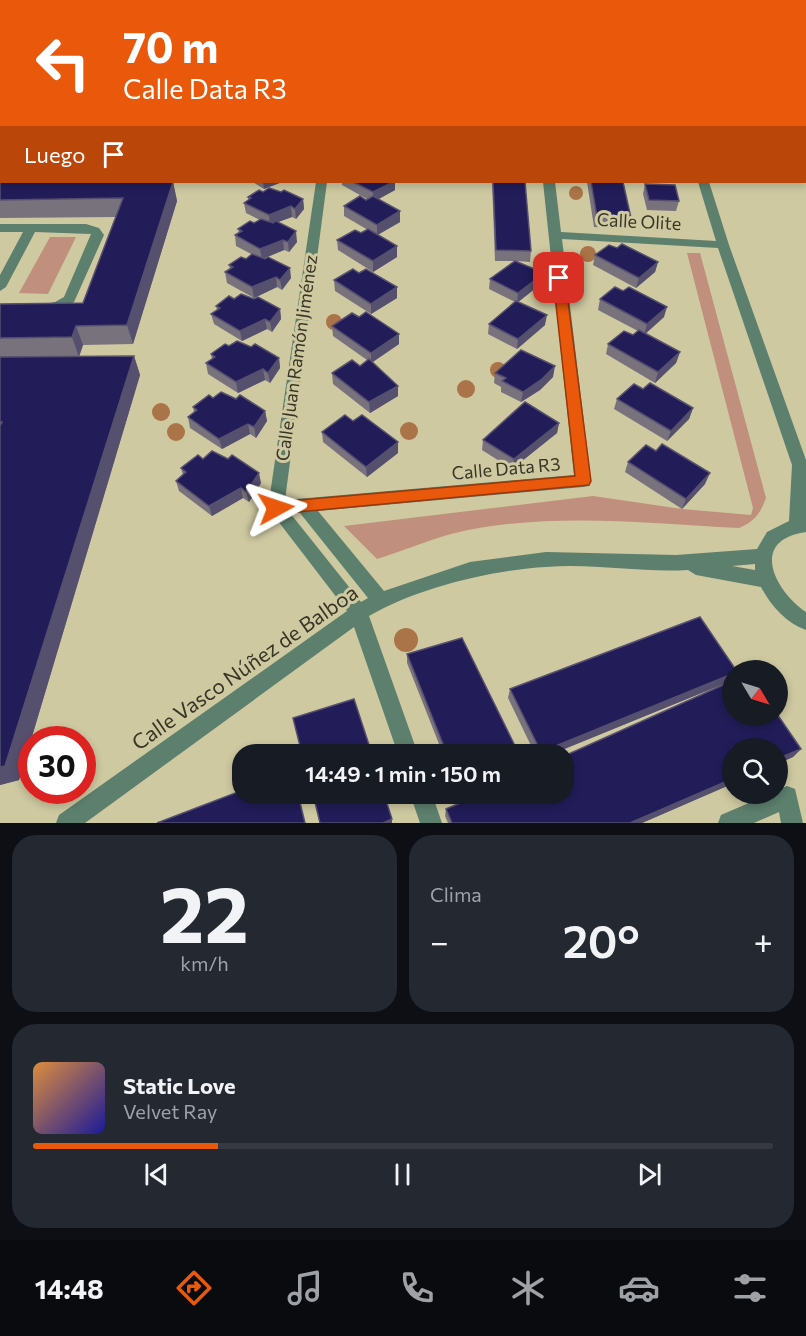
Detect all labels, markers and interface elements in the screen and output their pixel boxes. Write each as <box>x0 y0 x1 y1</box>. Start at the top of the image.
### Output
text: 70 m <box>123 20 218 72</box>
icon: left <box>24 24 102 102</box>
text: Calle Data R3 <box>123 72 287 105</box>
icon: arrive <box>97 138 130 171</box>
text: Luego <box>24 141 85 168</box>
street label: Calle Olite <box>596 208 682 234</box>
pin <box>533 252 584 303</box>
street label: Calle Juan Ramón Jiménez <box>271 253 321 462</box>
icon: arrive <box>542 261 575 294</box>
street label: Calle Data R3 <box>451 452 561 484</box>
position arrow <box>244 476 308 540</box>
street label: Calle Vasco Núñez de Balboa <box>126 579 362 754</box>
north arrow <box>722 660 788 726</box>
map controls <box>722 660 788 804</box>
speed limit sign: 30 <box>18 726 96 804</box>
button: search <box>722 738 788 804</box>
text: 14:49 · 1 min · 150 m <box>305 760 501 787</box>
text: 22 <box>160 864 249 959</box>
text: Clima <box>430 882 482 906</box>
text: 20° <box>563 912 640 967</box>
text: − <box>430 920 449 961</box>
text: + <box>754 920 773 961</box>
text: km/h <box>180 951 229 975</box>
text: Static Love <box>123 1072 236 1099</box>
text: Velvet Ray <box>123 1099 217 1123</box>
icon: previous <box>140 1158 173 1191</box>
icon: pause <box>386 1158 419 1191</box>
icon: next <box>633 1158 666 1191</box>
icon: directions <box>173 1267 215 1309</box>
icon: music <box>284 1267 326 1309</box>
icon: phone <box>396 1267 438 1309</box>
icon: climate <box>507 1267 549 1309</box>
icon: car <box>618 1267 660 1309</box>
icon: filters <box>729 1267 771 1309</box>
text: 14:48 <box>35 1272 104 1305</box>

